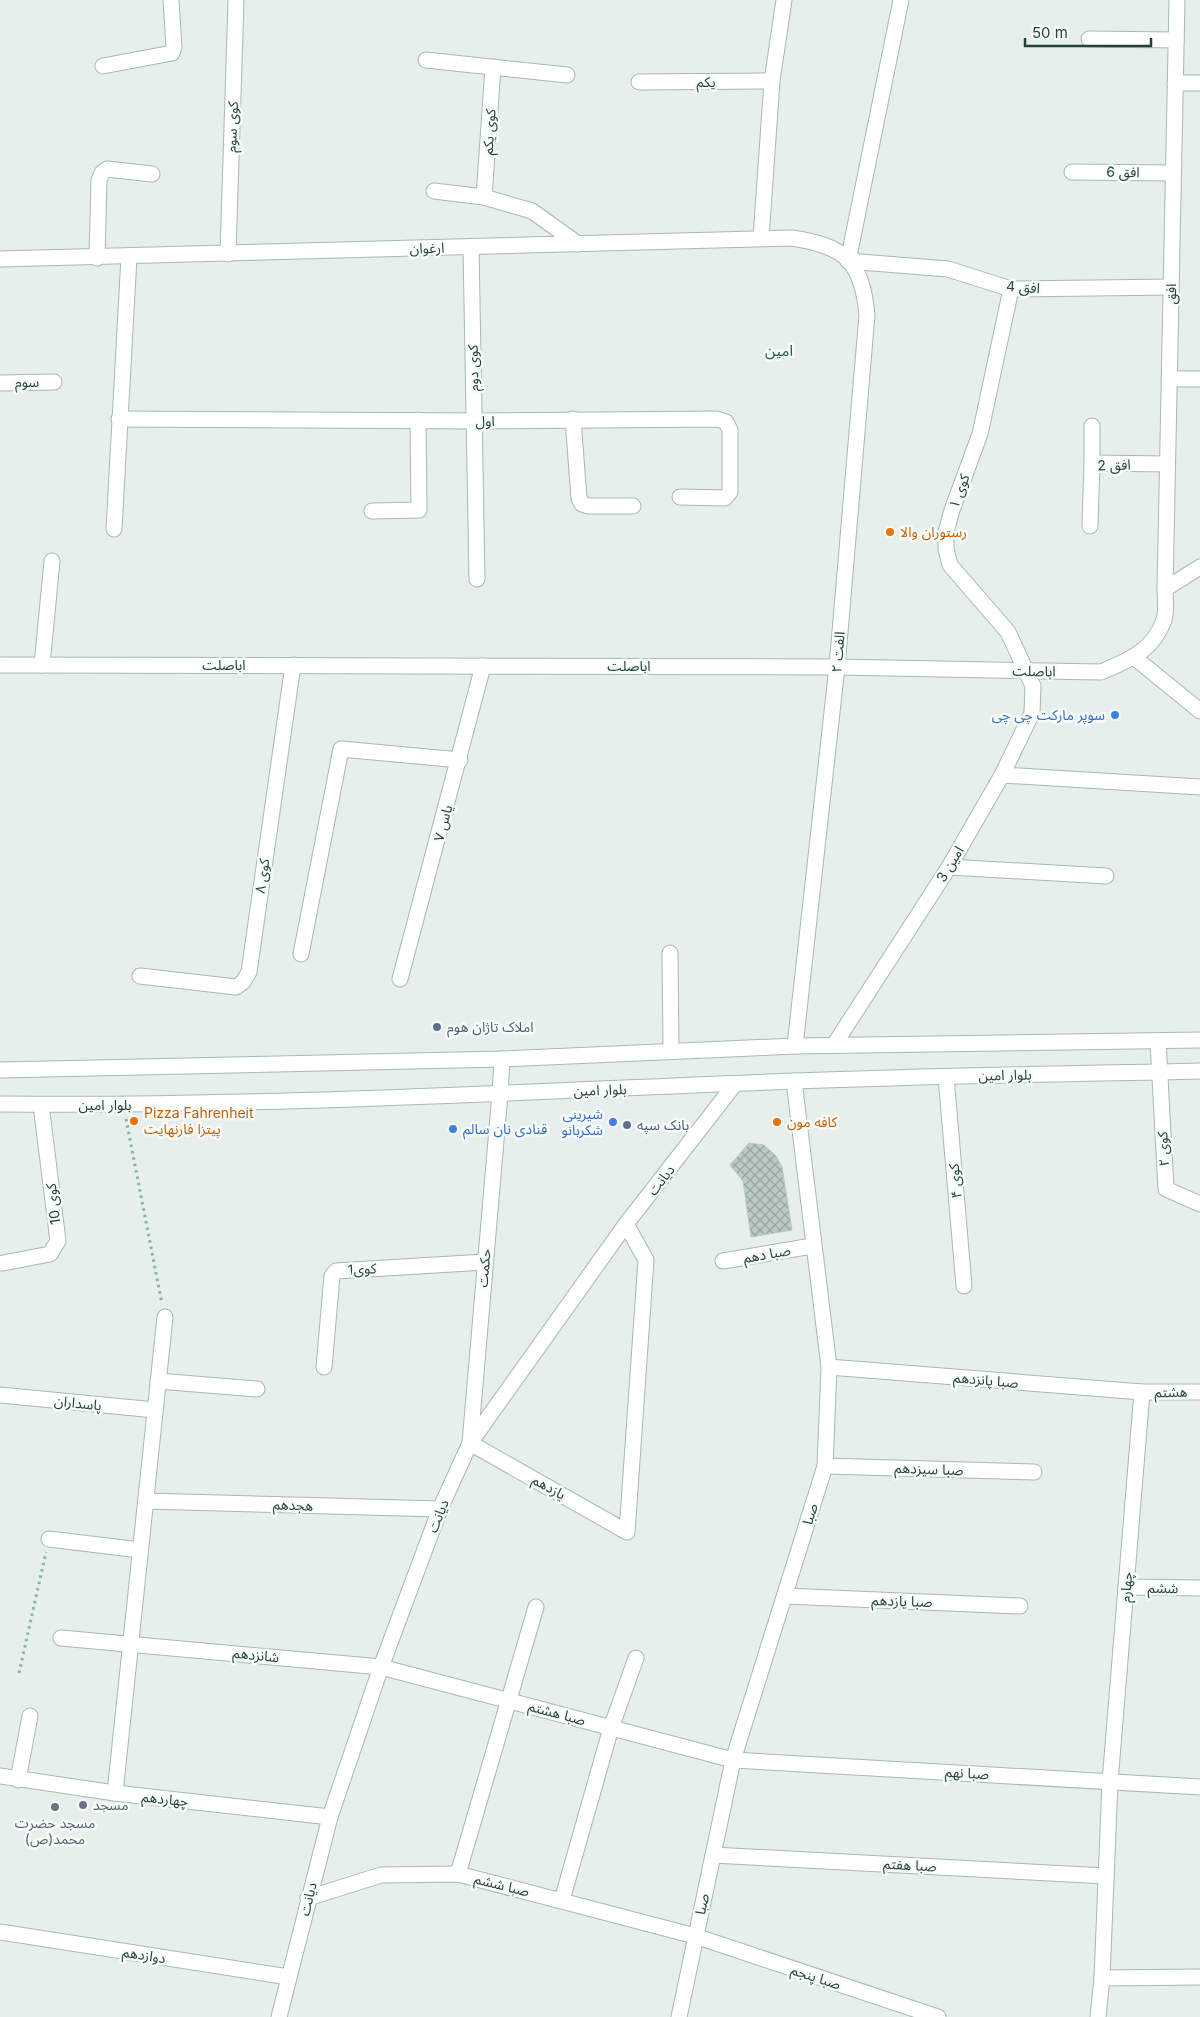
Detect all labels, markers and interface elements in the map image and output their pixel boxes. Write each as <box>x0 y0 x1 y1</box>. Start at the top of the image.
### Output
scale bar <box>1025 15 1151 47</box>
text: 50 m <box>1032 23 1068 42</box>
street label: یکم <box>696 73 716 93</box>
street label: کوی سوم <box>222 101 244 153</box>
street label: کوی یکم <box>478 108 502 156</box>
street label: افق 6 <box>1106 163 1140 182</box>
street label: ارغوان <box>409 238 445 258</box>
street label: افق 4 <box>1005 277 1041 298</box>
street label: افق <box>1162 283 1181 305</box>
district label: امین <box>765 341 793 360</box>
street label: کوی دوم <box>464 344 484 391</box>
street label: سوم <box>15 373 39 393</box>
street label: اول <box>475 412 495 430</box>
street label: افق 2 <box>1097 455 1131 476</box>
street label: کوی ۱ <box>945 471 974 511</box>
place label: رستوران والا <box>900 523 967 541</box>
marker: رستوران والا <box>884 526 896 538</box>
street label: الفت ۲ <box>827 631 848 673</box>
street label: اباصلت <box>202 656 246 673</box>
street label: اباصلت <box>607 657 651 674</box>
street label: اباصلت <box>1012 662 1056 679</box>
place label: سوپر مارکت چی چی <box>992 706 1105 725</box>
marker: سوپر مارکت چی چی <box>1109 709 1121 721</box>
street label: یاس ۷ <box>430 803 456 843</box>
street label: امین 3 <box>932 843 968 885</box>
street label: کوی ۸ <box>251 857 273 895</box>
place label: املاک تاژان هوم <box>447 1018 534 1038</box>
marker: املاک تاژان هوم <box>431 1021 443 1033</box>
street label: بلوار امین <box>978 1066 1032 1084</box>
street label: بلوار امین <box>573 1080 627 1100</box>
street label: بلوار امین <box>78 1096 132 1114</box>
place label: Pizza Fahrenheit پیتزا فارنهایت <box>144 1104 254 1139</box>
place label: شیرینی شکربانو <box>562 1105 603 1139</box>
place label: کافه مون <box>787 1113 838 1131</box>
marker: Pizza Fahrenheit پیتزا فارنهایت <box>128 1115 140 1127</box>
marker: شیرینی شکربانو <box>607 1116 619 1128</box>
place label: بانک سپه <box>637 1116 689 1135</box>
marker: کافه مون <box>771 1116 783 1128</box>
marker: بانک سپه <box>621 1119 633 1131</box>
place label: قنادی نان سالم <box>463 1120 547 1140</box>
marker: قنادی نان سالم <box>447 1123 459 1135</box>
street label: کوی ۲ <box>1153 1131 1173 1167</box>
street label: دیانت <box>643 1161 678 1198</box>
street label: کوی ۴ <box>944 1163 965 1199</box>
street label: کوی 10 <box>42 1182 64 1226</box>
street label: صبا دهم <box>742 1241 793 1269</box>
street label: حکمت <box>473 1248 494 1288</box>
street label: کوی1 <box>347 1259 377 1279</box>
street label: صبا پانزدهم <box>953 1368 1020 1394</box>
street label: هشتم <box>1154 1383 1188 1403</box>
street label: پاسداران <box>53 1392 103 1416</box>
street label: صبا سیزدهم <box>894 1459 964 1481</box>
street label: یازدهم <box>528 1471 569 1505</box>
street label: هجدهم <box>272 1495 313 1517</box>
street label: دیانت <box>423 1497 452 1535</box>
street label: صبا <box>798 1501 821 1527</box>
street label: چهارم <box>1116 1571 1138 1603</box>
street label: ششم <box>1147 1579 1179 1599</box>
street label: صبا یازدهم <box>871 1591 933 1613</box>
street label: شانزدهم <box>232 1644 280 1668</box>
street label: صبا هشتم <box>526 1697 588 1731</box>
street label: صبا نهم <box>944 1763 990 1785</box>
street label: چهاردهم <box>141 1788 189 1812</box>
place label: مسجد <box>93 1796 129 1813</box>
marker: مسجد <box>77 1799 89 1811</box>
marker: مسجد حضرت محمد(ص) <box>49 1801 61 1813</box>
place label: مسجد حضرت محمد(ص) <box>15 1814 95 1848</box>
street label: صبا هفتم <box>883 1855 938 1877</box>
street label: صبا ششم <box>472 1869 532 1903</box>
street label: دیانت <box>295 1880 320 1917</box>
street label: صبا <box>691 1891 712 1916</box>
street label: دوازدهم <box>121 1943 167 1969</box>
street label: صبا پنجم <box>788 1961 843 1995</box>

